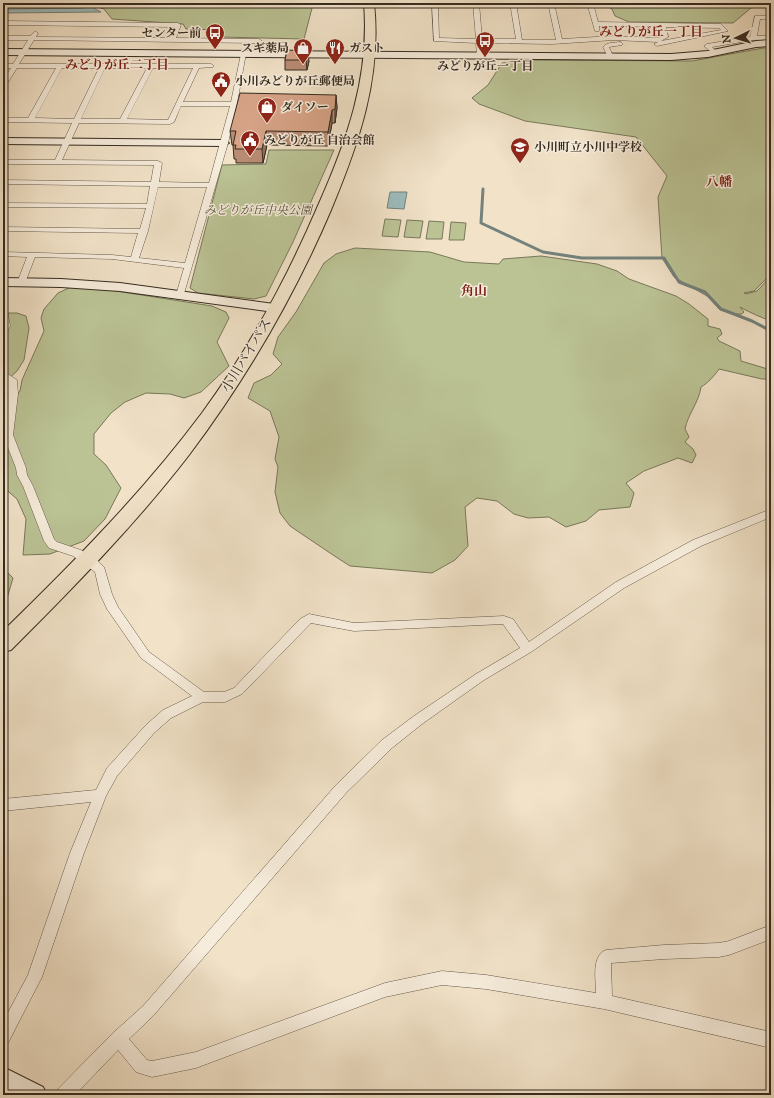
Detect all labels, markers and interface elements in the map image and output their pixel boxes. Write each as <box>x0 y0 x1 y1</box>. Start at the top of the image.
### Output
north arrow <box>716 18 756 58</box>
bus stop icon: センター前 <box>204 22 226 50</box>
district label: みどりが丘一丁目 <box>599 24 703 40</box>
place label: センター前 <box>141 26 201 41</box>
bus stop icon: みどりが丘一丁目 <box>474 30 496 58</box>
text: N <box>720 34 734 44</box>
shop icon: スギ薬局 <box>292 37 314 65</box>
restaurant icon: ガスト <box>324 37 346 65</box>
place label: スギ薬局 <box>241 41 289 56</box>
place label: ガスト <box>349 41 385 56</box>
district label: みどりが丘二丁目 <box>65 57 169 73</box>
place label: みどりが丘一丁目 <box>437 59 533 74</box>
public building icon: 小川みどりが丘郵便局 <box>210 70 232 98</box>
place label: 小川みどりが丘郵便局 <box>235 74 355 89</box>
shop icon: ダイソー <box>256 96 278 124</box>
place label: ダイソー <box>281 100 329 115</box>
public building icon: みどりが丘 自治会館 <box>239 129 261 157</box>
place label: みどりが丘 自治会館 <box>264 133 375 148</box>
school or university icon: 小川町立小川中学校 <box>509 136 531 164</box>
place label: 小川町立小川中学校 <box>534 140 642 155</box>
district label: 八幡 <box>706 174 732 190</box>
park label: みどりが丘中央公園 <box>204 203 314 218</box>
district label: 角山 <box>461 283 487 299</box>
street label: 小川バイパス <box>218 315 276 396</box>

